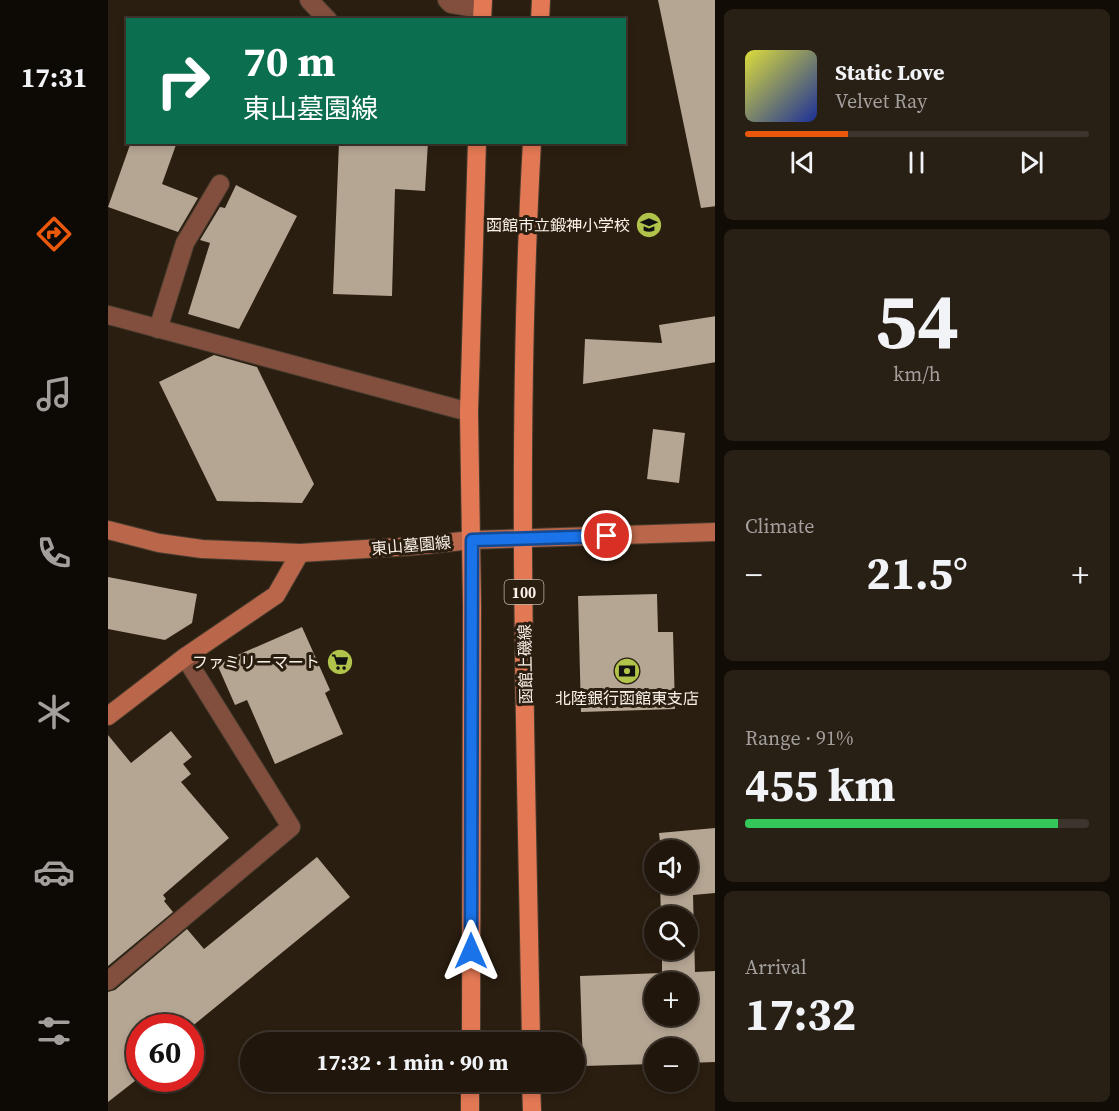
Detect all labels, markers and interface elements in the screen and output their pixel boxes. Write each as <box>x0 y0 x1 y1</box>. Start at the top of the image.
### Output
text: 70 m <box>243 32 336 90</box>
icon: right <box>144 42 222 120</box>
text: Static Love <box>835 57 945 87</box>
text: 17:31 <box>21 59 87 96</box>
text: Velvet Ray <box>835 87 927 115</box>
text: 東山墓園線 <box>243 90 378 127</box>
icon: previous <box>786 146 819 179</box>
icon: pause <box>900 146 933 179</box>
icon: next <box>1015 146 1048 179</box>
school or university icon: 函館市立鍛神小学校 <box>634 210 664 240</box>
icon: directions <box>33 213 75 255</box>
place label: 函館市立鍛神小学校 <box>486 214 630 236</box>
text: 54 <box>875 267 959 374</box>
text: km/h <box>893 360 941 388</box>
icon: music <box>33 373 75 415</box>
pin <box>581 510 632 561</box>
text: Climate <box>745 512 814 540</box>
icon: arrive <box>590 519 623 552</box>
street label: 東山墓園線 <box>370 531 452 559</box>
icon: phone <box>33 532 75 574</box>
text: 21.5° <box>866 542 968 604</box>
text: − <box>745 552 763 597</box>
text: + <box>1072 552 1089 597</box>
road number: 100 <box>504 580 544 604</box>
street label: 函館上磯線 <box>513 624 537 704</box>
supermarket icon: ファミリーマート <box>325 647 355 677</box>
place label: ファミリーマート <box>192 651 320 673</box>
bank icon: 北陸銀行函館東支店 <box>612 656 642 686</box>
place label: 北陸銀行函館東支店 <box>555 687 699 709</box>
icon: climate <box>33 691 75 733</box>
text: Range · 91% <box>745 724 854 752</box>
text: 455 km <box>745 754 896 816</box>
map controls <box>644 840 698 1092</box>
button: sound <box>644 840 698 894</box>
icon: car <box>33 851 75 893</box>
button: search <box>644 906 698 960</box>
position arrow <box>439 919 503 983</box>
text: Arrival <box>745 953 807 981</box>
button: + <box>644 972 698 1026</box>
text: 17:32 <box>745 983 856 1045</box>
icon: filters <box>33 1010 75 1052</box>
speed limit sign: 60 <box>126 1014 204 1092</box>
button: − <box>644 1038 698 1092</box>
text: 17:32 · 1 min · 90 m <box>317 1047 508 1077</box>

